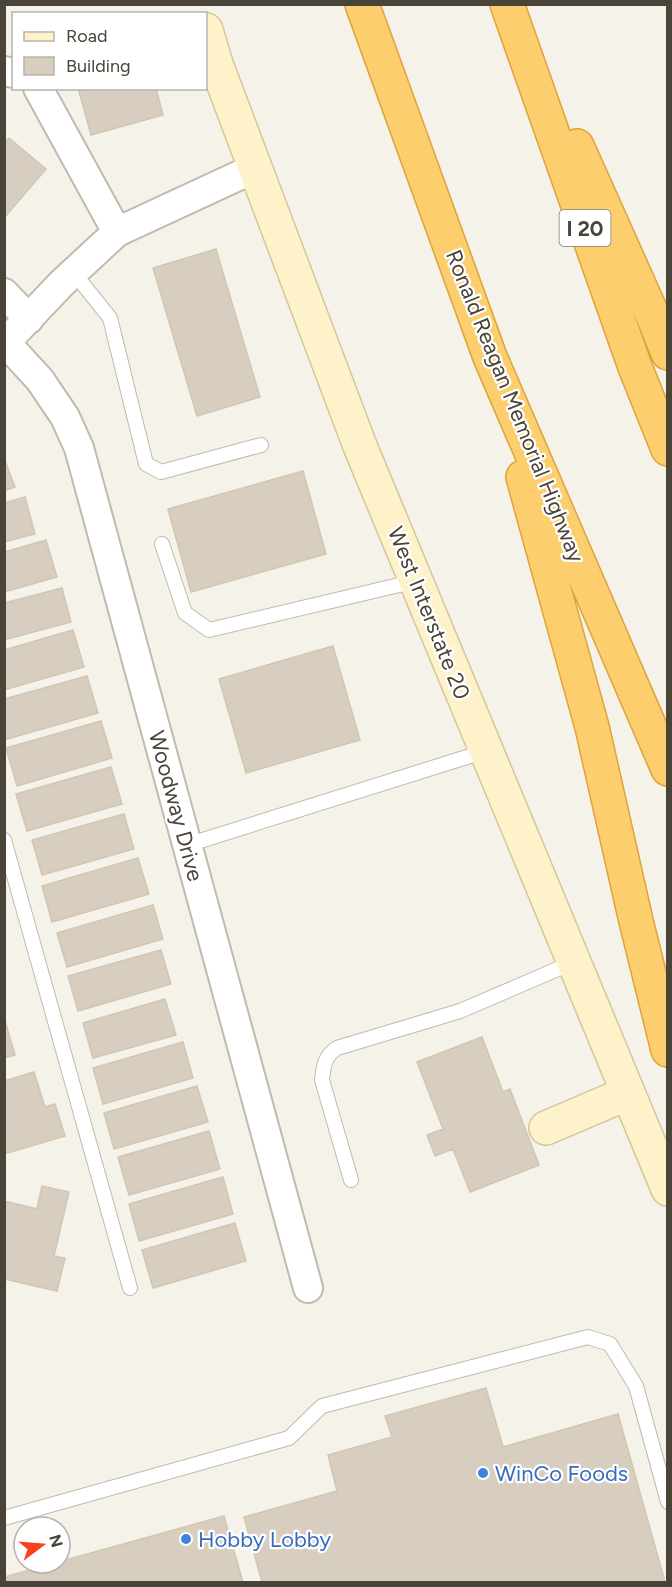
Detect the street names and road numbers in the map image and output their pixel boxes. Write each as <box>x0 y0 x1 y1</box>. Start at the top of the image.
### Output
road number: I 20 <box>560 210 610 246</box>
street label: Ronald Reagan Memorial Highway <box>440 246 590 567</box>
street label: West Interstate 20 <box>382 523 476 703</box>
street label: Woodway Drive <box>143 728 209 884</box>

